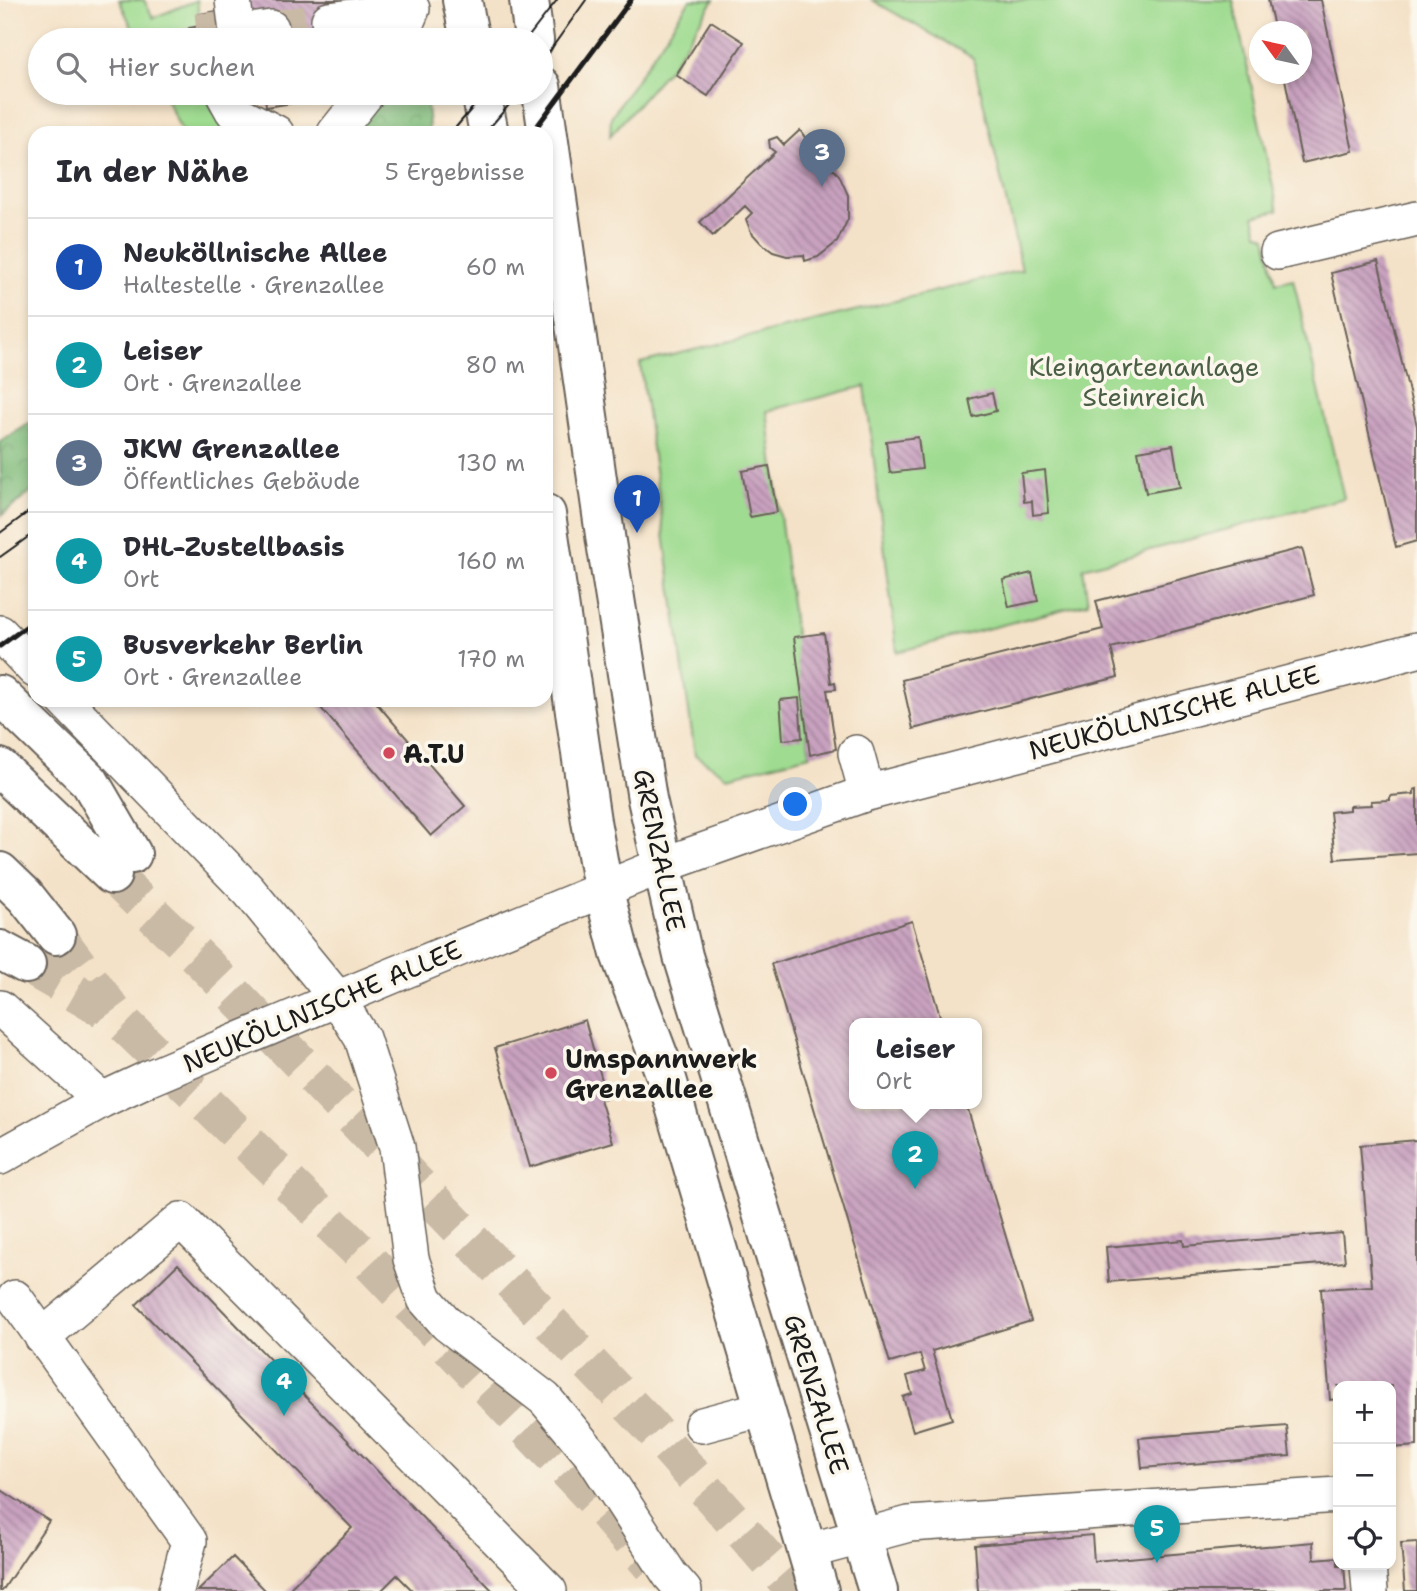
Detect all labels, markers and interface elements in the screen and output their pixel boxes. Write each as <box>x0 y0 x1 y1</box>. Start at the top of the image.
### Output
north arrow <box>1249 21 1312 84</box>
search box <box>28 28 553 105</box>
icon: search <box>52 48 90 86</box>
text: Hier suchen <box>108 49 255 84</box>
pin: 3 <box>799 129 845 187</box>
text: In der Nähe <box>56 151 249 192</box>
text: 5 Ergebnisse <box>385 157 525 187</box>
text: Neuköllnische Allee <box>123 235 388 270</box>
text: 1 <box>74 252 84 282</box>
text: 60 m <box>466 252 525 282</box>
text: Haltestelle · Grenzallee <box>123 270 385 300</box>
text: Leiser <box>123 333 203 368</box>
park label: Kleingartenanlage Steinreich <box>1028 349 1260 414</box>
text: 2 <box>71 350 87 380</box>
text: 80 m <box>466 350 525 380</box>
text: Ort · Grenzallee <box>123 368 302 398</box>
text: JKW Grenzallee <box>123 431 340 466</box>
text: 3 <box>71 448 87 478</box>
text: 130 m <box>457 448 525 478</box>
text: Öffentliches Gebäude <box>123 466 361 496</box>
pin: 1 <box>614 475 660 533</box>
text: DHL-Zustellbasis <box>123 529 345 564</box>
text: 4 <box>71 546 87 576</box>
text: 160 m <box>457 546 525 576</box>
text: Ort <box>123 564 160 594</box>
text: Busverkehr Berlin <box>123 627 363 662</box>
text: 5 <box>72 644 86 674</box>
text: 170 m <box>457 644 525 674</box>
street label: NEUKÖLLNISCHE ALLEE <box>1025 656 1323 768</box>
text: Ort · Grenzallee <box>123 662 302 692</box>
place label: A.T.U <box>403 736 465 771</box>
marker: A.T.U <box>381 745 397 761</box>
street label: GRENZALLEE <box>626 765 694 935</box>
your location <box>778 787 812 821</box>
street label: NEUKÖLLNISCHE ALLEE <box>177 931 467 1081</box>
popup <box>849 1018 982 1109</box>
text: Leiser <box>876 1031 955 1066</box>
place label: Umspannwerk Grenzallee <box>565 1041 757 1106</box>
marker: Umspannwerk Grenzallee <box>543 1065 559 1081</box>
text: Ort <box>876 1066 912 1096</box>
pin: 2 <box>892 1131 938 1189</box>
street label: GRENZALLEE <box>776 1310 858 1478</box>
pin: 4 <box>261 1358 307 1416</box>
map controls <box>1333 1381 1396 1570</box>
button: + <box>1333 1381 1396 1444</box>
button: − <box>1333 1444 1396 1507</box>
pin: 5 <box>1134 1505 1180 1563</box>
button: locate <box>1333 1507 1396 1570</box>

